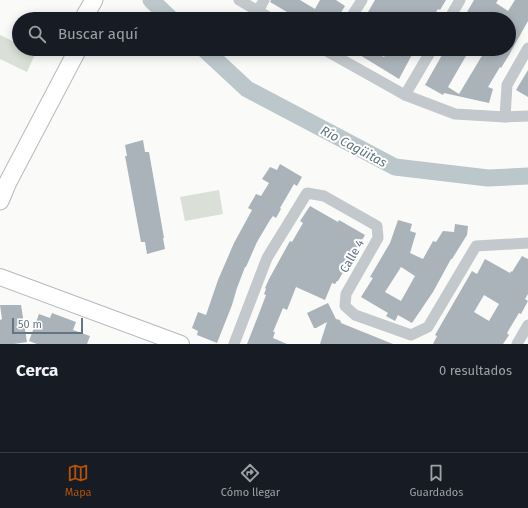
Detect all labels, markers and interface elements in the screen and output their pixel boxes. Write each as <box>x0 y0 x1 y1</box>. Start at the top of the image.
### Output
search box <box>12 12 516 56</box>
icon: search <box>26 23 48 45</box>
text: Buscar aquí <box>58 25 138 43</box>
water label: Río Cagüitas <box>318 123 390 170</box>
street label: Calle 4 <box>337 236 367 275</box>
scale bar <box>12 316 83 335</box>
text: 50 m <box>18 318 42 331</box>
text: Cerca <box>16 360 58 381</box>
text: 0 resultados <box>439 363 512 378</box>
tab: Mapa <box>65 462 92 499</box>
tab: Cómo llegar <box>221 462 280 499</box>
tab: Guardados <box>409 462 463 499</box>

